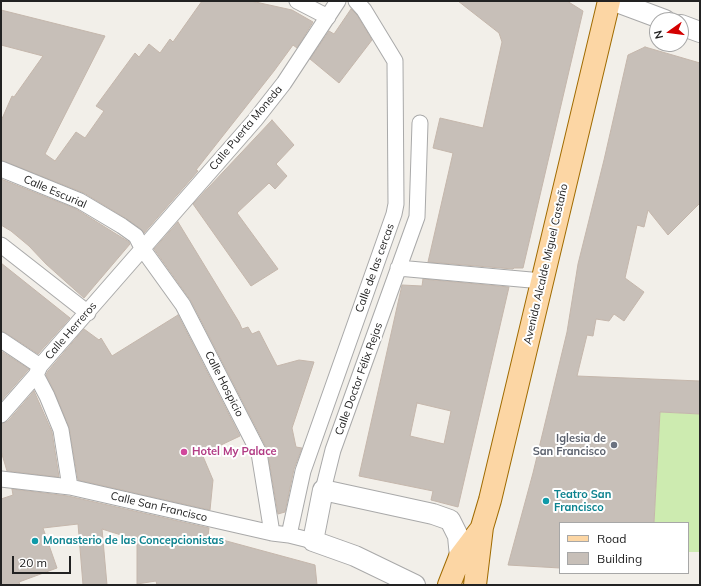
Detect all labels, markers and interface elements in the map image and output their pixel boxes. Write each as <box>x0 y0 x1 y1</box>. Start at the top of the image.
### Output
north arrow <box>649 12 689 52</box>
text: N <box>651 29 666 40</box>
street label: Calle Puerta Moneda <box>207 83 285 173</box>
street label: Calle Escurial <box>21 173 89 211</box>
street label: Avenida Alcalde Miguel Castaño <box>521 182 571 346</box>
street label: Calle de las cercas <box>353 222 397 314</box>
street label: Calle Herreros <box>42 299 100 363</box>
street label: Calle Doctor Félix Rejas <box>332 321 386 437</box>
street label: Calle Hospicio <box>202 349 246 419</box>
place label: Iglesia de San Francisco <box>533 432 606 458</box>
marker: Iglesia de San Francisco <box>609 440 619 450</box>
place label: Hotel My Palace <box>192 445 277 459</box>
marker: Hotel My Palace <box>179 447 189 457</box>
place label: Teatro San Francisco <box>554 488 611 514</box>
street label: Calle San Francisco <box>109 489 209 525</box>
marker: Teatro San Francisco <box>541 496 551 506</box>
legend <box>559 522 689 574</box>
text: Road <box>597 531 626 546</box>
place label: Monasterio de las Concepcionistas <box>43 534 224 548</box>
marker: Monasterio de las Concepcionistas <box>30 536 40 546</box>
scale bar <box>14 548 73 574</box>
text: Building <box>597 551 642 566</box>
text: 20 m <box>19 555 47 570</box>

